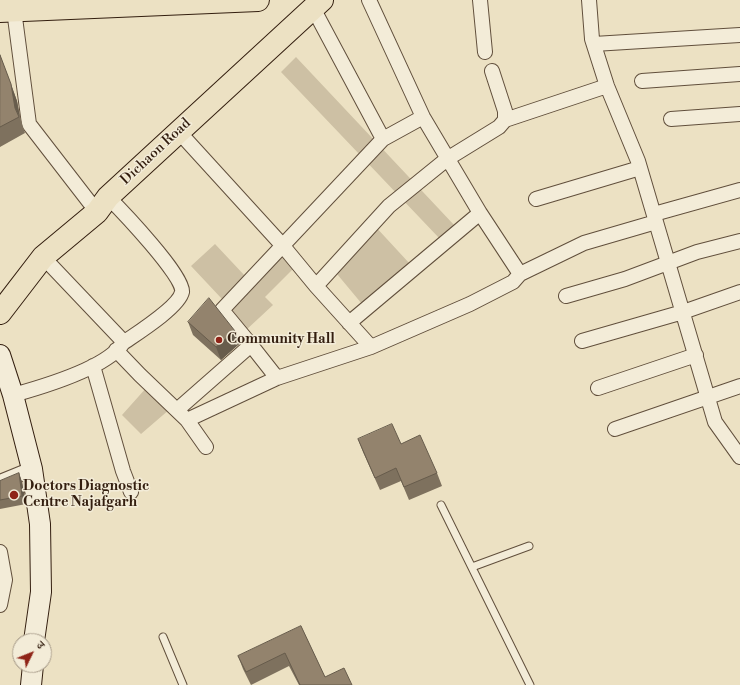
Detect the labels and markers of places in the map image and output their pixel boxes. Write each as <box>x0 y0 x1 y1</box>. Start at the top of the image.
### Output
place label: Community Hall <box>227 332 335 348</box>
marker: Community Hall <box>214 335 224 345</box>
place label: Doctors Diagnostic Centre Najafgarh <box>23 479 149 512</box>
marker: Doctors Diagnostic Centre Najafgarh <box>8 489 20 501</box>

